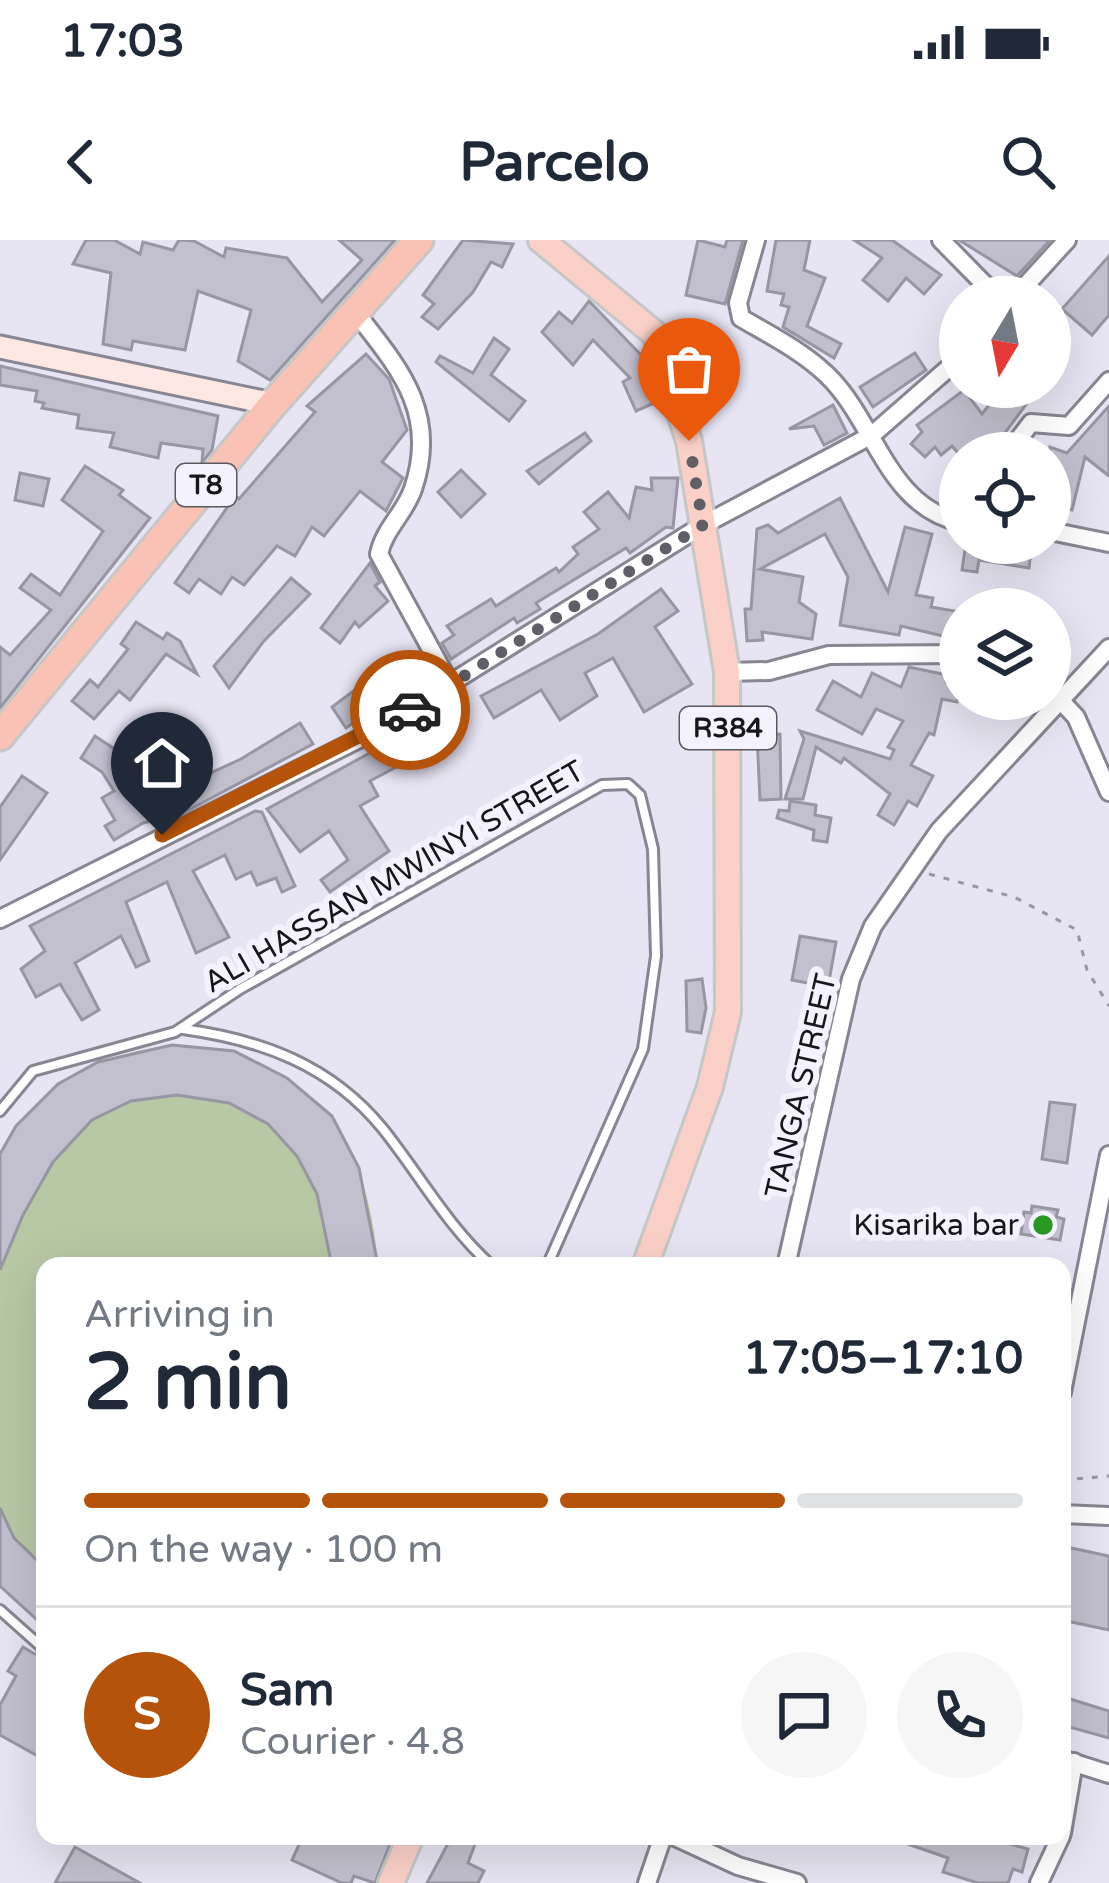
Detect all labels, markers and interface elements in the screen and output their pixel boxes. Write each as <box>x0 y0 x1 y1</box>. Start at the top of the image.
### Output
text: 17:03 <box>60 15 185 69</box>
icon: back <box>48 129 114 195</box>
icon: search <box>995 129 1061 195</box>
text: Parcelo <box>459 130 650 195</box>
north arrow <box>939 276 1071 408</box>
map controls <box>939 276 1071 720</box>
pin <box>638 318 740 441</box>
icon: bag <box>656 336 722 402</box>
button: locate <box>939 432 1071 564</box>
road number: T8 <box>176 464 236 506</box>
button: layers <box>939 588 1071 720</box>
courier <box>350 650 470 770</box>
icon: car <box>377 677 443 743</box>
road number: R384 <box>680 707 776 749</box>
pin <box>111 712 213 835</box>
icon: home <box>129 730 195 796</box>
street label: ALI HASSAN MWINYI STREET <box>197 753 591 1001</box>
street label: TANGA STREET <box>757 970 845 1202</box>
place label: Kisarika bar <box>853 1207 1020 1244</box>
marker: Kisarika bar <box>1030 1212 1056 1238</box>
text: Arriving in <box>84 1291 275 1338</box>
text: 17:05–17:10 <box>743 1332 1023 1386</box>
text: 2 min <box>84 1336 292 1430</box>
text: On the way · 100 m <box>84 1526 443 1573</box>
button: chat <box>741 1652 867 1778</box>
button: phone <box>897 1652 1023 1778</box>
text: Sam <box>240 1664 334 1718</box>
text: S <box>133 1688 161 1742</box>
text: Courier · 4.8 <box>240 1718 465 1765</box>

